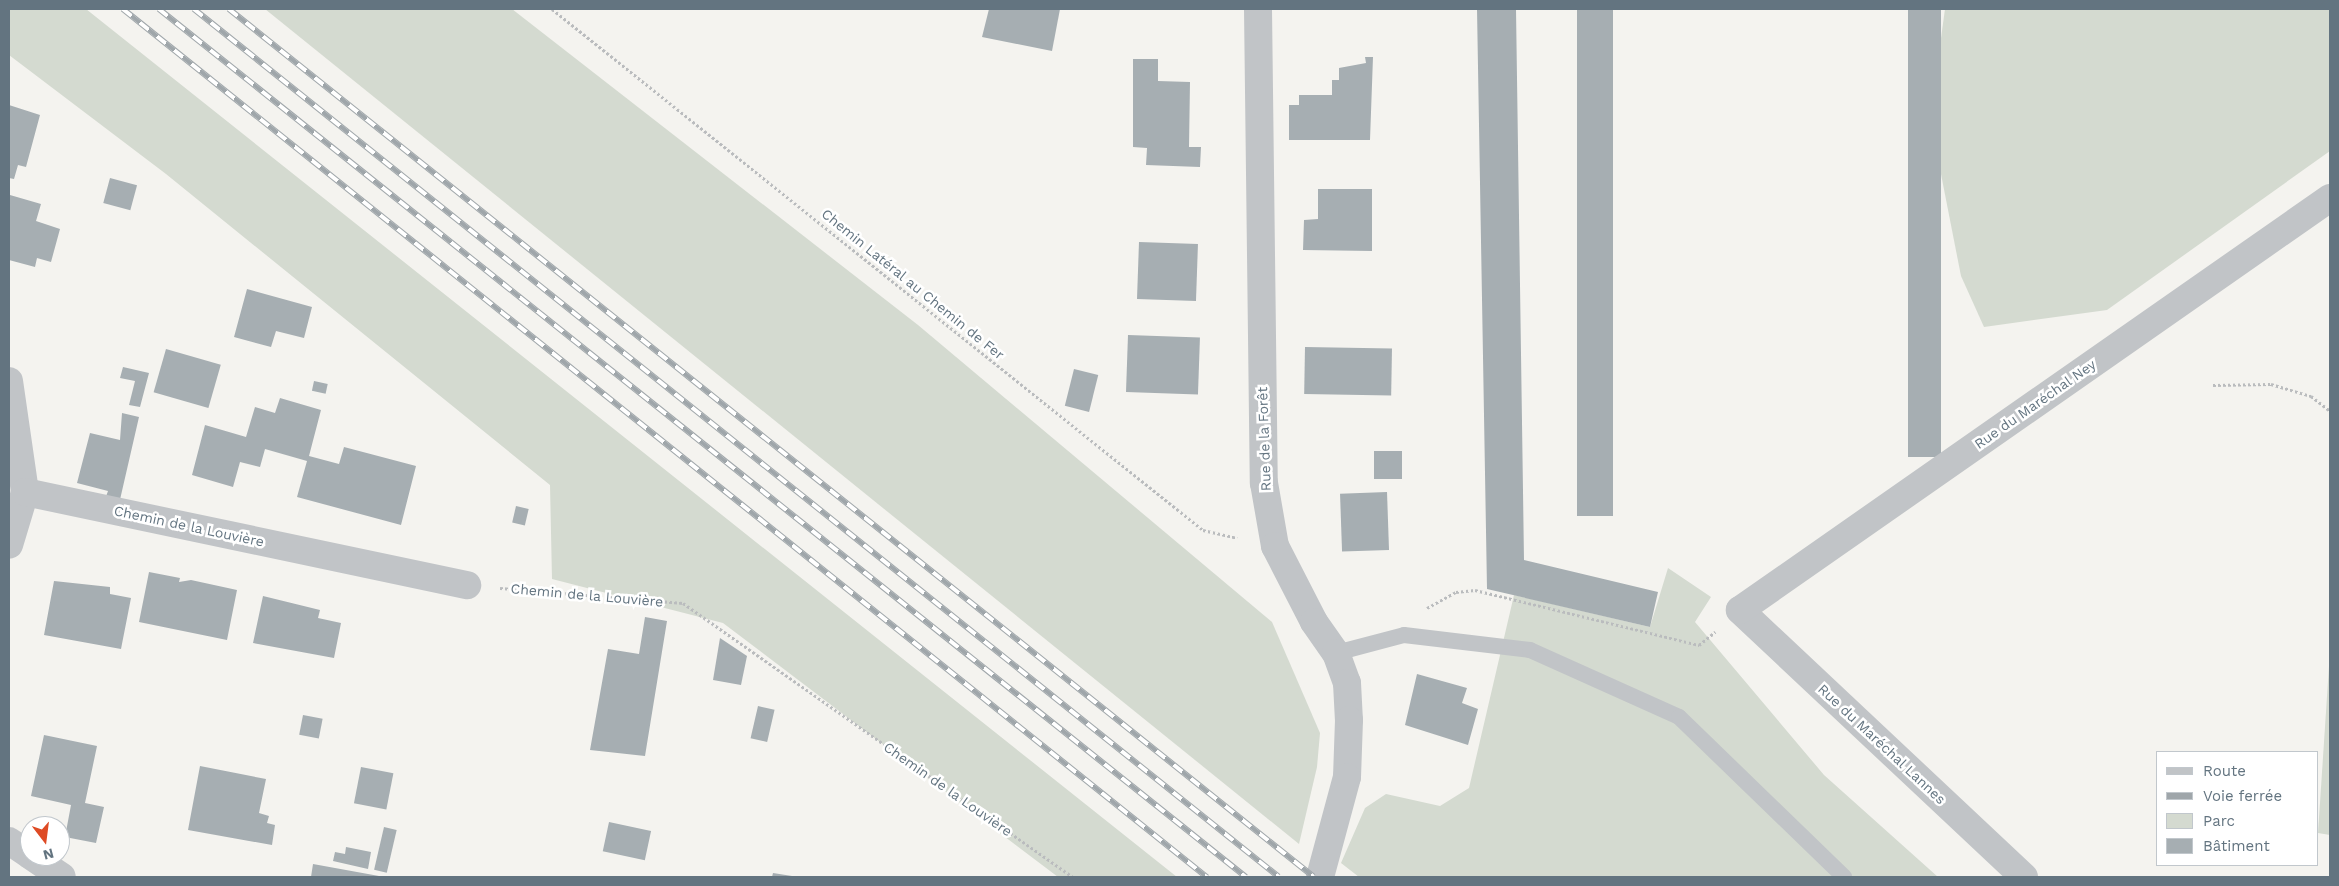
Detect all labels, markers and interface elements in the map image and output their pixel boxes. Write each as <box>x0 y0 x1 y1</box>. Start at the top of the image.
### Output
street label: Chemin Latéral au Chemin de Fer <box>818 205 1008 363</box>
street label: Rue du Maréchal Ney <box>1971 356 2099 452</box>
street label: Rue de la Forêt <box>1254 386 1274 492</box>
street label: Chemin de la Louvière <box>112 502 266 550</box>
street label: Chemin de la Louvière <box>510 580 664 610</box>
street label: Rue du Maréchal Lannes <box>1815 680 1949 808</box>
street label: Chemin de la Louvière <box>880 738 1016 840</box>
legend <box>2156 751 2319 866</box>
text: Route <box>2203 762 2246 780</box>
text: Voie ferrée <box>2203 787 2282 805</box>
text: Parc <box>2203 812 2235 830</box>
north arrow <box>20 816 70 866</box>
text: Bâtiment <box>2203 837 2270 855</box>
text: N <box>42 845 56 864</box>

